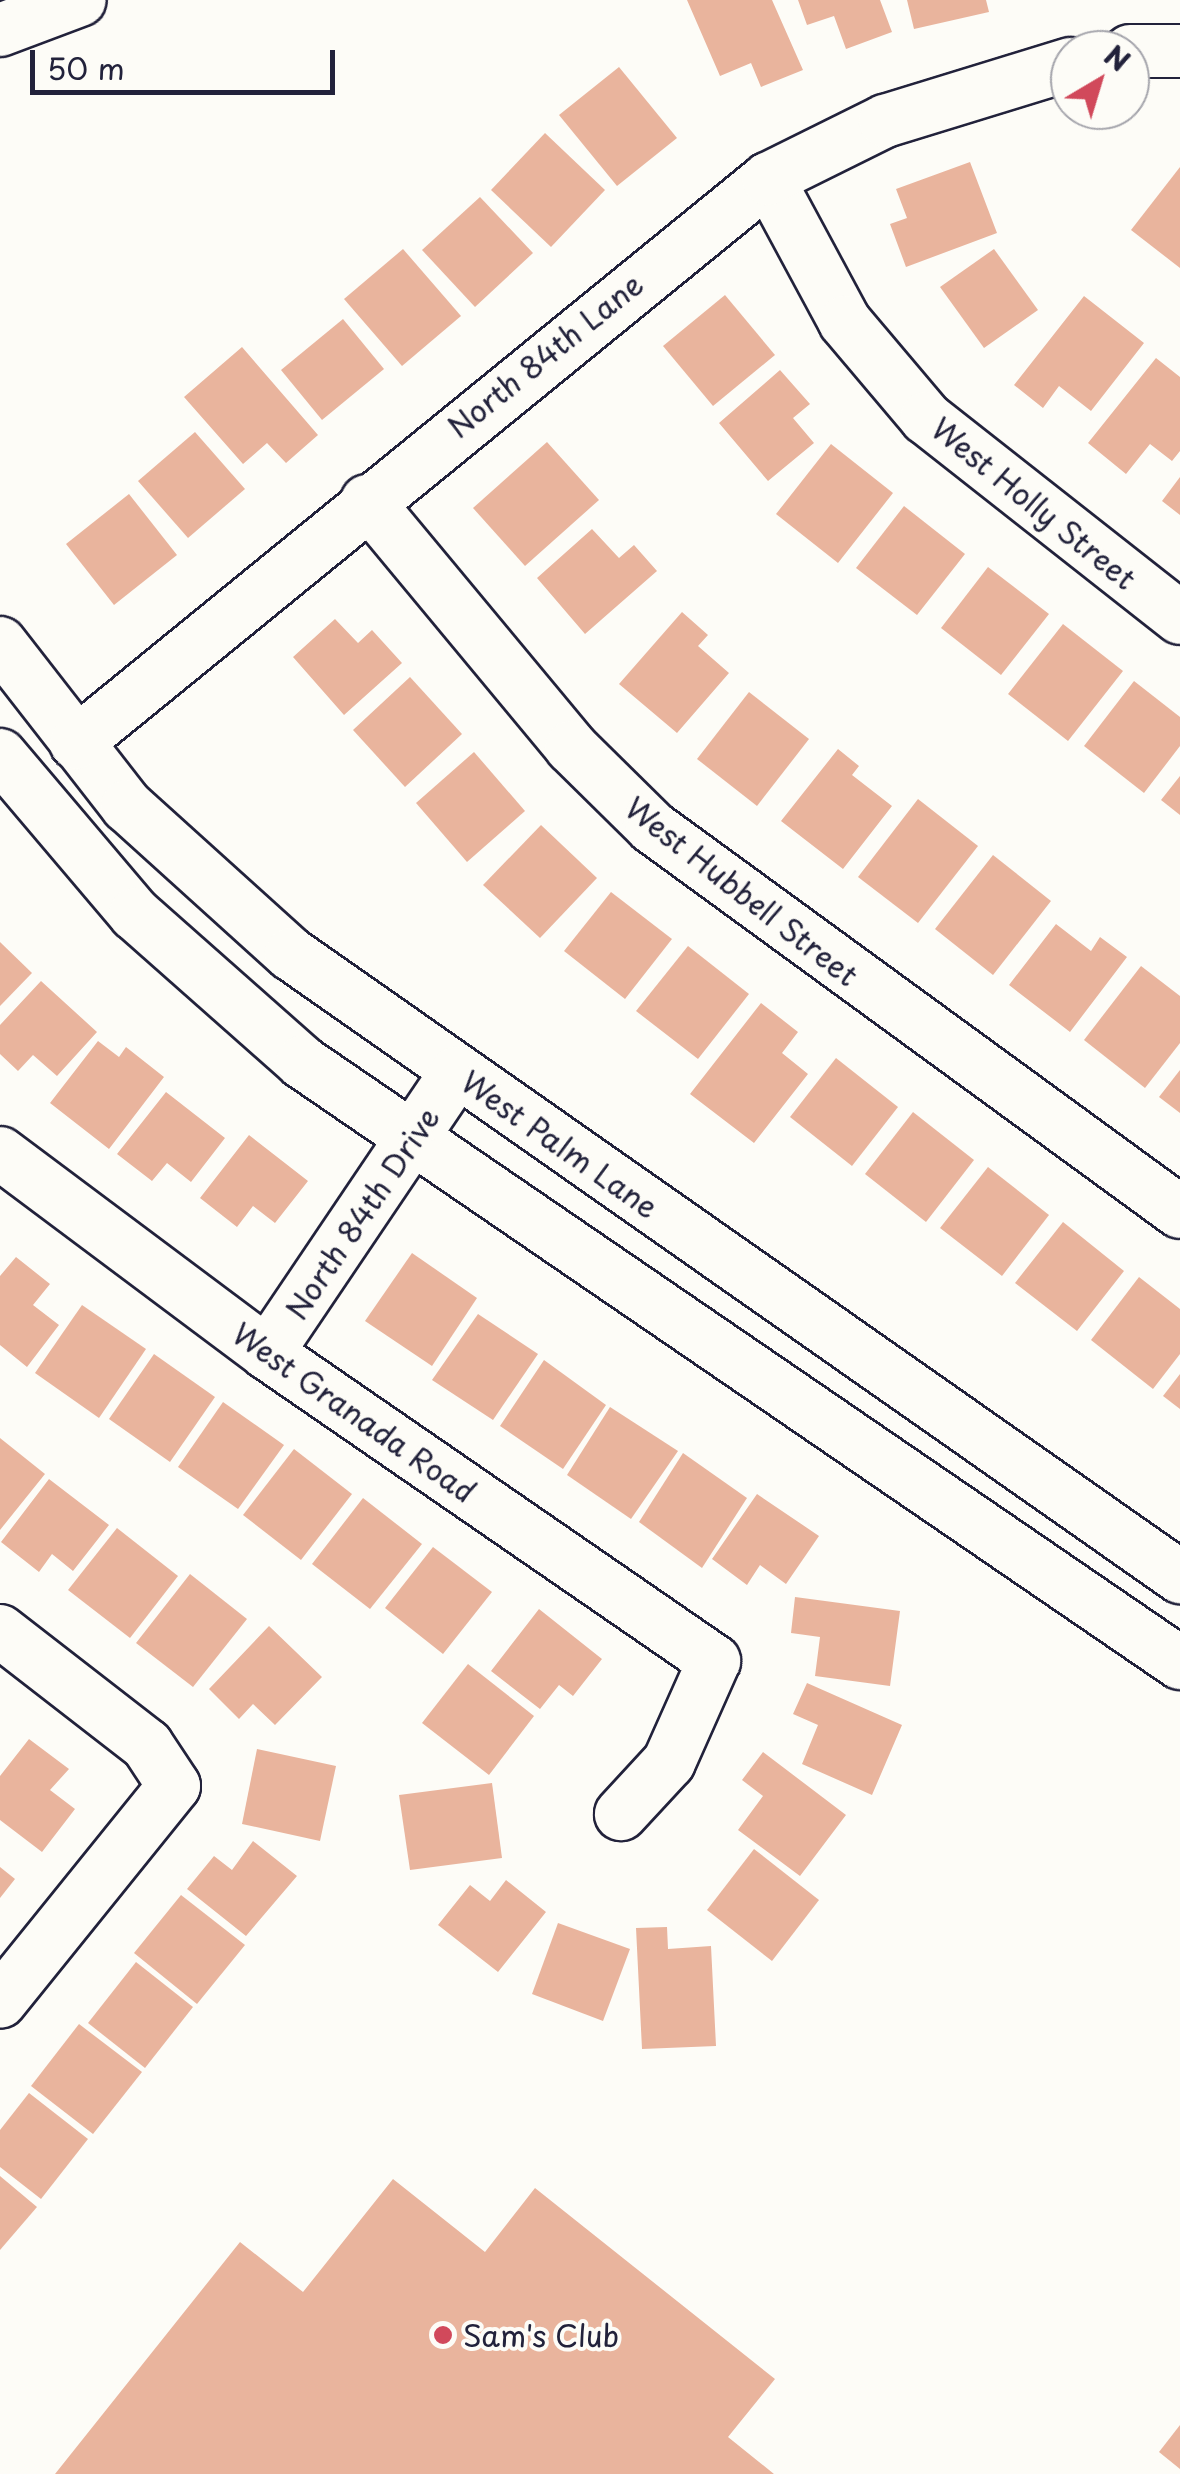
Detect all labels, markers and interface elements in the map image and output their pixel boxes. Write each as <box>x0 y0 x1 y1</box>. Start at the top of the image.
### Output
scale bar <box>35 30 340 92</box>
north arrow <box>1050 30 1150 130</box>
text: N <box>1096 34 1140 81</box>
text: 50 m <box>47 45 125 90</box>
street label: North 84th Lane <box>440 265 650 445</box>
street label: West Holly Street <box>924 409 1144 597</box>
street label: West Hubbell Street <box>618 788 866 994</box>
street label: West Palm Lane <box>455 1063 665 1225</box>
street label: North 84th Drive <box>278 1100 446 1326</box>
street label: West Granada Road <box>225 1314 483 1510</box>
place label: Sam's Club <box>463 2317 620 2353</box>
marker: Sam's Club <box>432 2324 454 2346</box>

